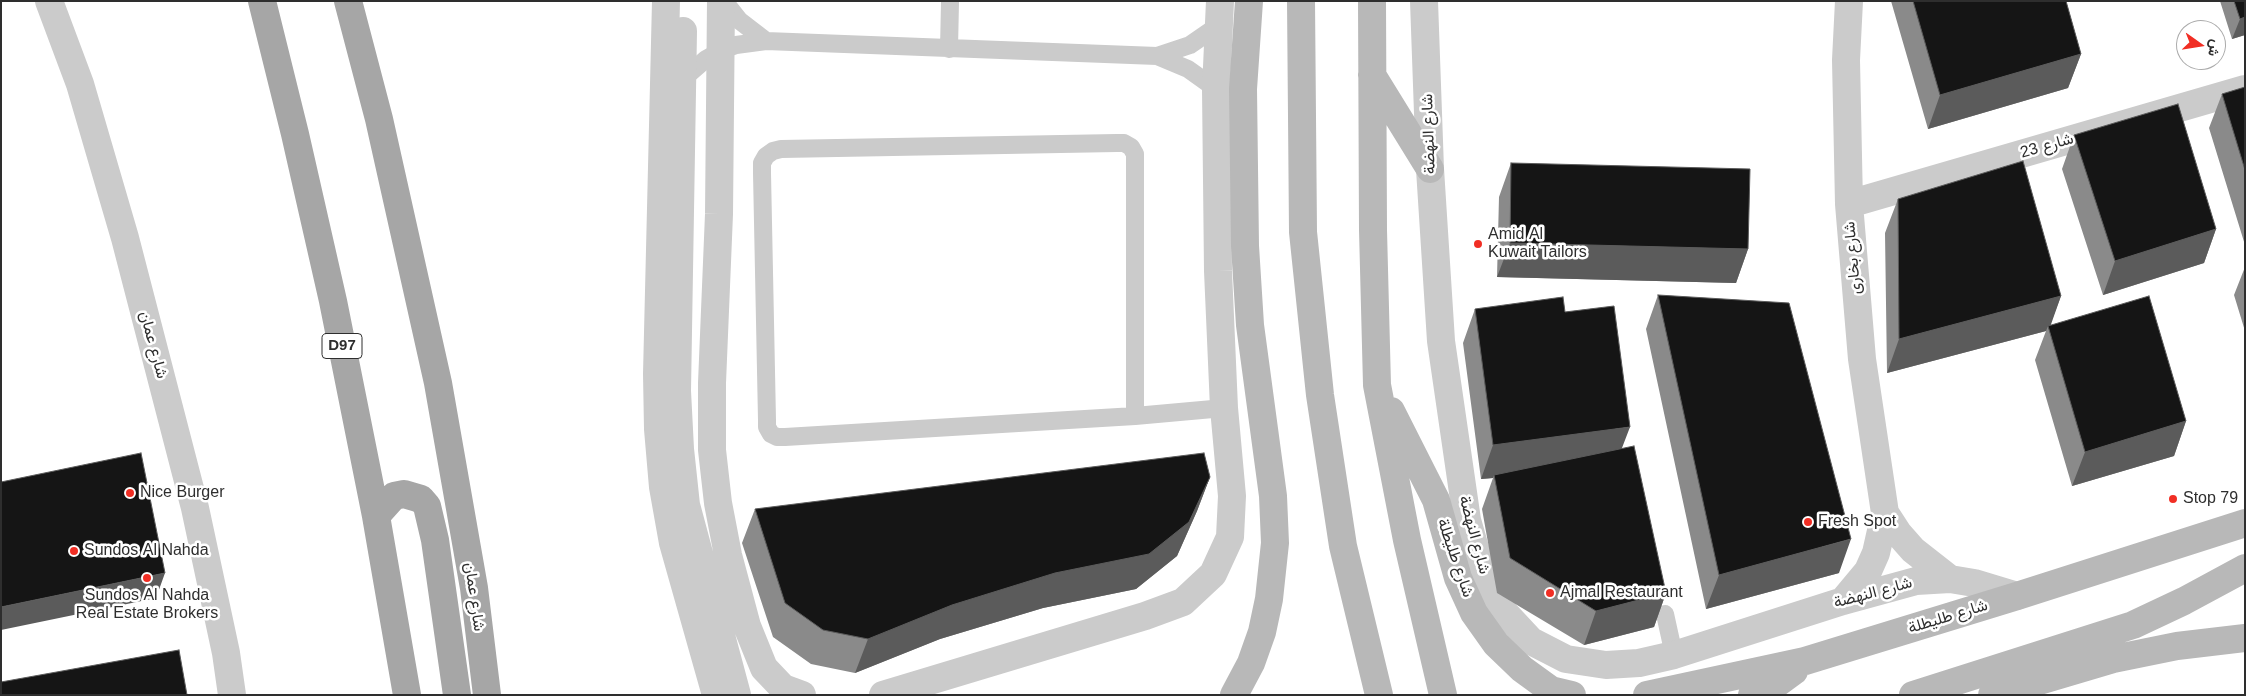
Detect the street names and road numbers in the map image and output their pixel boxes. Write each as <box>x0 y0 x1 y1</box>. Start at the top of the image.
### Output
street label: شارع النهضة <box>1418 94 1440 174</box>
street label: شارع 23 <box>2018 129 2076 163</box>
street label: شارع بخارى <box>1840 221 1866 295</box>
street label: شارع عمان <box>135 309 171 381</box>
road number: D97 <box>322 334 362 358</box>
street label: شارع النهضة <box>1454 494 1494 576</box>
street label: شارع طليطلة <box>1433 516 1477 600</box>
street label: شارع عمان <box>460 561 488 633</box>
street label: شارع النهضة <box>1832 573 1914 613</box>
street label: شارع طليطلة <box>1906 596 1990 638</box>

